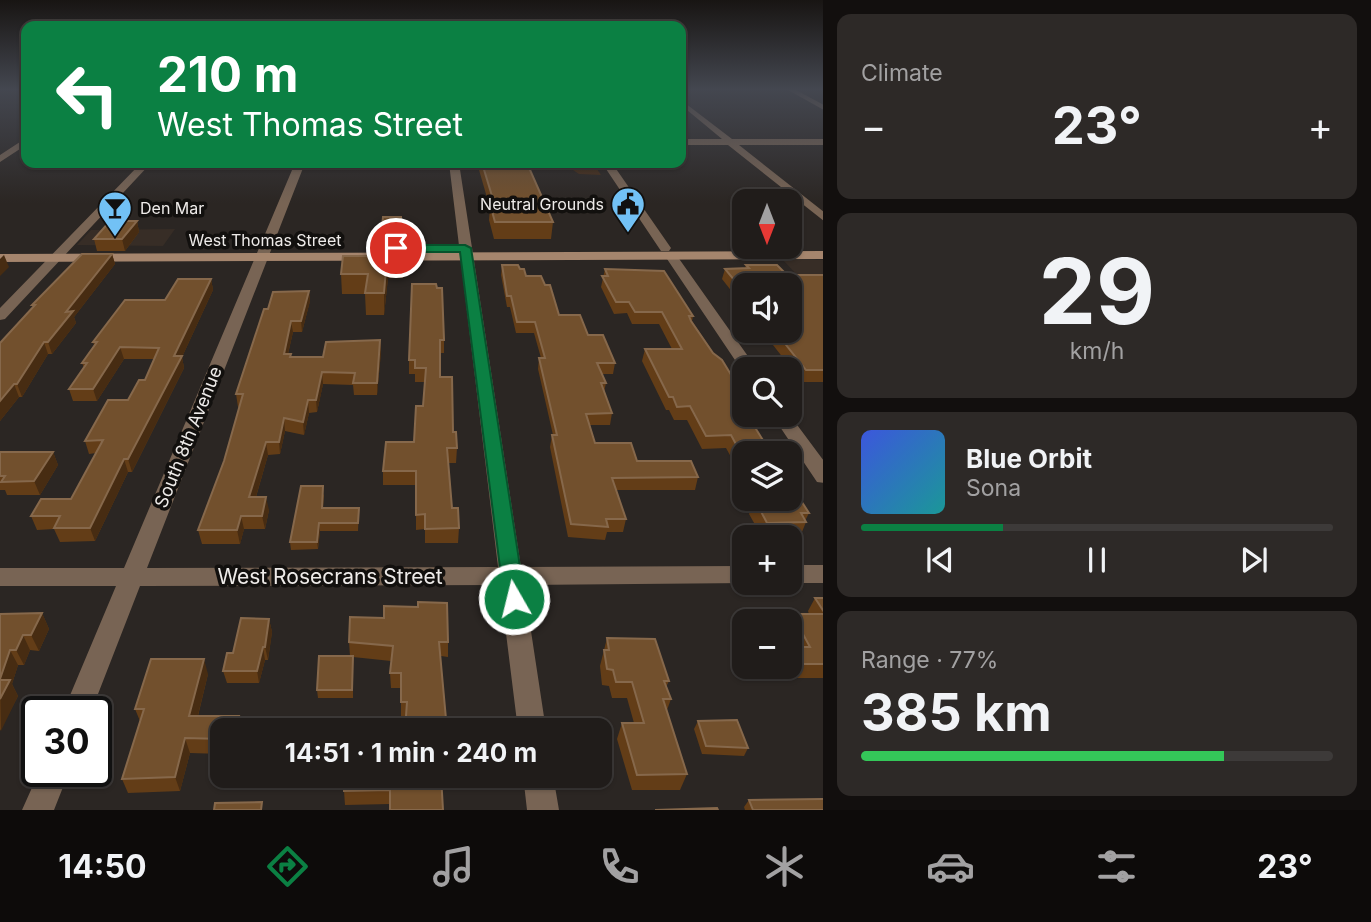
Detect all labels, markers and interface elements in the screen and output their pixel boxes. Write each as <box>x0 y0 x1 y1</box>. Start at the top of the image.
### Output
text: 210 m <box>157 45 298 104</box>
icon: left <box>42 49 133 140</box>
text: Climate <box>861 59 943 87</box>
text: 23° <box>1052 94 1142 157</box>
text: − <box>861 103 886 149</box>
text: + <box>1308 103 1333 149</box>
text: West Thomas Street <box>157 105 463 144</box>
public building icon: Neutral Grounds <box>609 185 647 234</box>
bar icon: Den Mar <box>96 189 134 238</box>
north arrow <box>732 189 802 259</box>
map controls <box>732 189 802 679</box>
place label: Neutral Grounds <box>480 194 604 214</box>
place label: Den Mar <box>140 198 204 218</box>
pin <box>366 218 426 278</box>
icon: arrive <box>377 229 415 267</box>
street label: West Thomas Street <box>189 230 341 250</box>
text: 29 <box>1039 236 1155 346</box>
button: sound <box>732 273 802 343</box>
text: km/h <box>1070 337 1124 365</box>
button: search <box>732 357 802 427</box>
street label: South 8th Avenue <box>150 363 226 511</box>
button: layers <box>732 441 802 511</box>
text: Blue Orbit <box>966 443 1092 474</box>
text: Sona <box>966 474 1021 502</box>
button: + <box>732 525 802 595</box>
icon: previous <box>921 541 959 579</box>
icon: pause <box>1078 541 1116 579</box>
icon: next <box>1235 541 1273 579</box>
position arrow <box>477 562 551 636</box>
street label: West Rosecrans Street <box>217 564 443 589</box>
button: − <box>732 609 802 679</box>
text: Range · 77% <box>861 646 998 674</box>
text: 385 km <box>861 681 1052 744</box>
speed limit sign: 30 <box>21 696 112 787</box>
text: 14:51 · 1 min · 240 m <box>285 737 537 768</box>
icon: directions <box>263 842 312 891</box>
icon: music <box>429 842 478 891</box>
icon: phone <box>595 842 644 891</box>
icon: climate <box>760 842 809 891</box>
icon: car <box>926 842 975 891</box>
icon: filters <box>1092 842 1141 891</box>
text: 14:50 <box>58 847 147 886</box>
text: 23° <box>1257 847 1313 886</box>

